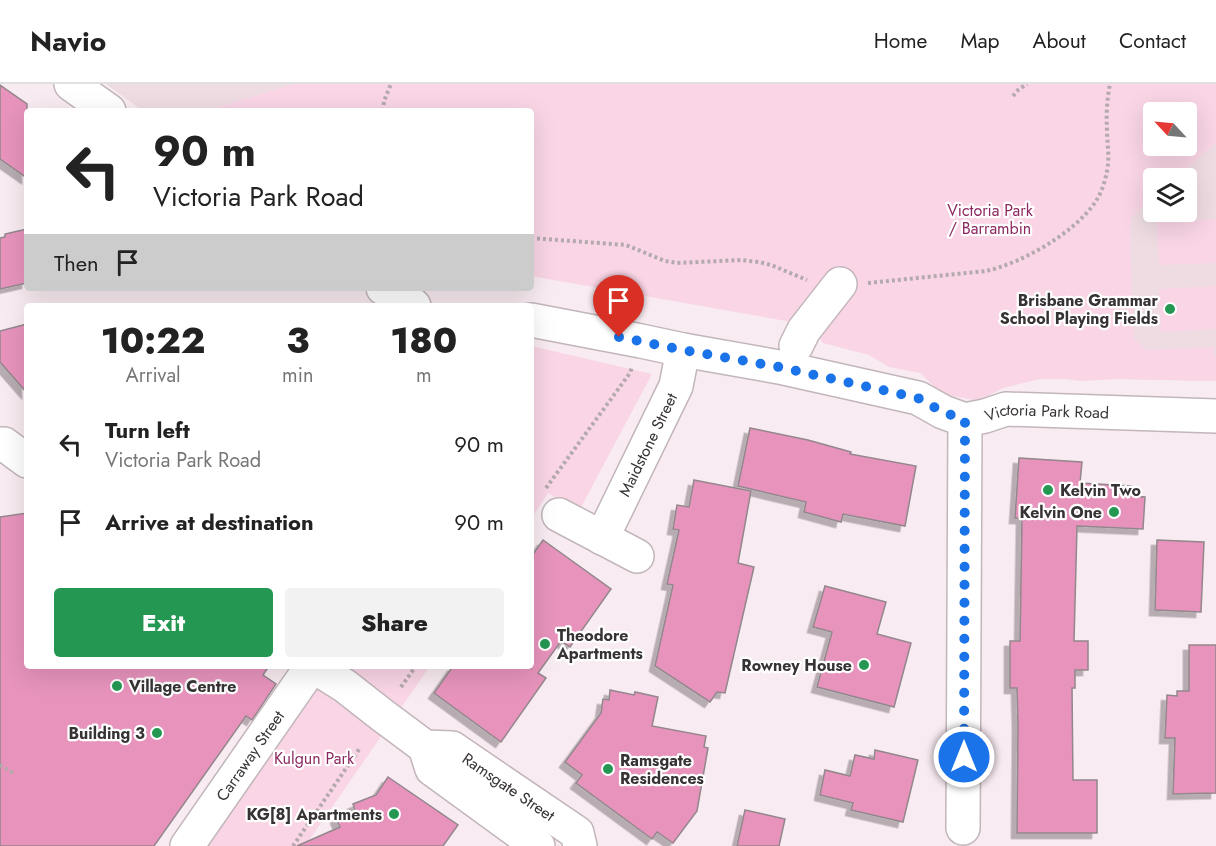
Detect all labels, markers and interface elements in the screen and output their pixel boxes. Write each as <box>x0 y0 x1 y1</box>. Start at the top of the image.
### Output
text: Navio <box>30 21 106 62</box>
text: Home <box>874 26 927 56</box>
text: Map <box>960 26 1000 56</box>
text: About <box>1033 26 1086 56</box>
text: Contact <box>1119 26 1186 56</box>
north arrow <box>1143 102 1197 156</box>
map controls <box>1143 102 1197 222</box>
text: 90 m <box>153 121 256 182</box>
icon: left <box>54 132 132 210</box>
button: layers <box>1143 168 1197 222</box>
text: Victoria Park Road <box>153 177 364 216</box>
park label: Victoria Park / Barrambin <box>947 199 1034 240</box>
icon: arrive <box>111 246 144 279</box>
text: Then <box>54 247 99 279</box>
pin <box>593 275 644 337</box>
icon: arrive <box>602 284 635 317</box>
place label: Brisbane Grammar School Playing Fields <box>1000 289 1158 330</box>
marker: Brisbane Grammar School Playing Fields <box>1163 302 1177 316</box>
text: 10:22 <box>101 314 205 366</box>
text: 3 <box>286 314 309 366</box>
text: 180 <box>390 314 457 366</box>
text: Arrival <box>125 361 181 390</box>
text: min <box>282 361 313 390</box>
text: m <box>416 361 432 390</box>
street label: Maidstone Street <box>613 389 683 500</box>
street label: Victoria Park Road <box>982 398 1109 427</box>
text: Turn left <box>105 414 190 446</box>
icon: left <box>54 428 87 461</box>
text: 90 m <box>454 428 504 460</box>
text: Victoria Park Road <box>105 446 261 475</box>
place label: Kelvin Two <box>1060 479 1141 502</box>
marker: Kelvin Two <box>1041 483 1055 497</box>
place label: Kelvin One <box>1019 501 1102 524</box>
marker: Kelvin One <box>1107 505 1121 519</box>
icon: arrive <box>54 506 87 539</box>
text: Arrive at destination <box>105 506 314 538</box>
text: 90 m <box>454 506 504 538</box>
button: Exit <box>54 588 273 657</box>
button: Share <box>285 588 504 657</box>
place label: Theodore Apartments <box>556 624 643 665</box>
marker: Theodore Apartments <box>538 637 552 651</box>
place label: Rowney House <box>741 654 852 677</box>
marker: Rowney House <box>857 658 871 672</box>
place label: Village Centre <box>128 675 236 698</box>
marker: Village Centre <box>110 679 124 693</box>
street label: Carraway Street <box>210 705 289 806</box>
place label: Building 3 <box>68 722 145 745</box>
position arrow <box>932 725 996 789</box>
marker: Building 3 <box>150 726 164 740</box>
park label: Kulgun Park <box>274 747 355 770</box>
street label: Ramsgate Street <box>458 747 560 826</box>
place label: Ramsgate Residences <box>620 749 704 790</box>
marker: Ramsgate Residences <box>601 762 615 776</box>
place label: KG[8] Apartments <box>246 803 382 826</box>
marker: KG[8] Apartments <box>387 807 401 821</box>

